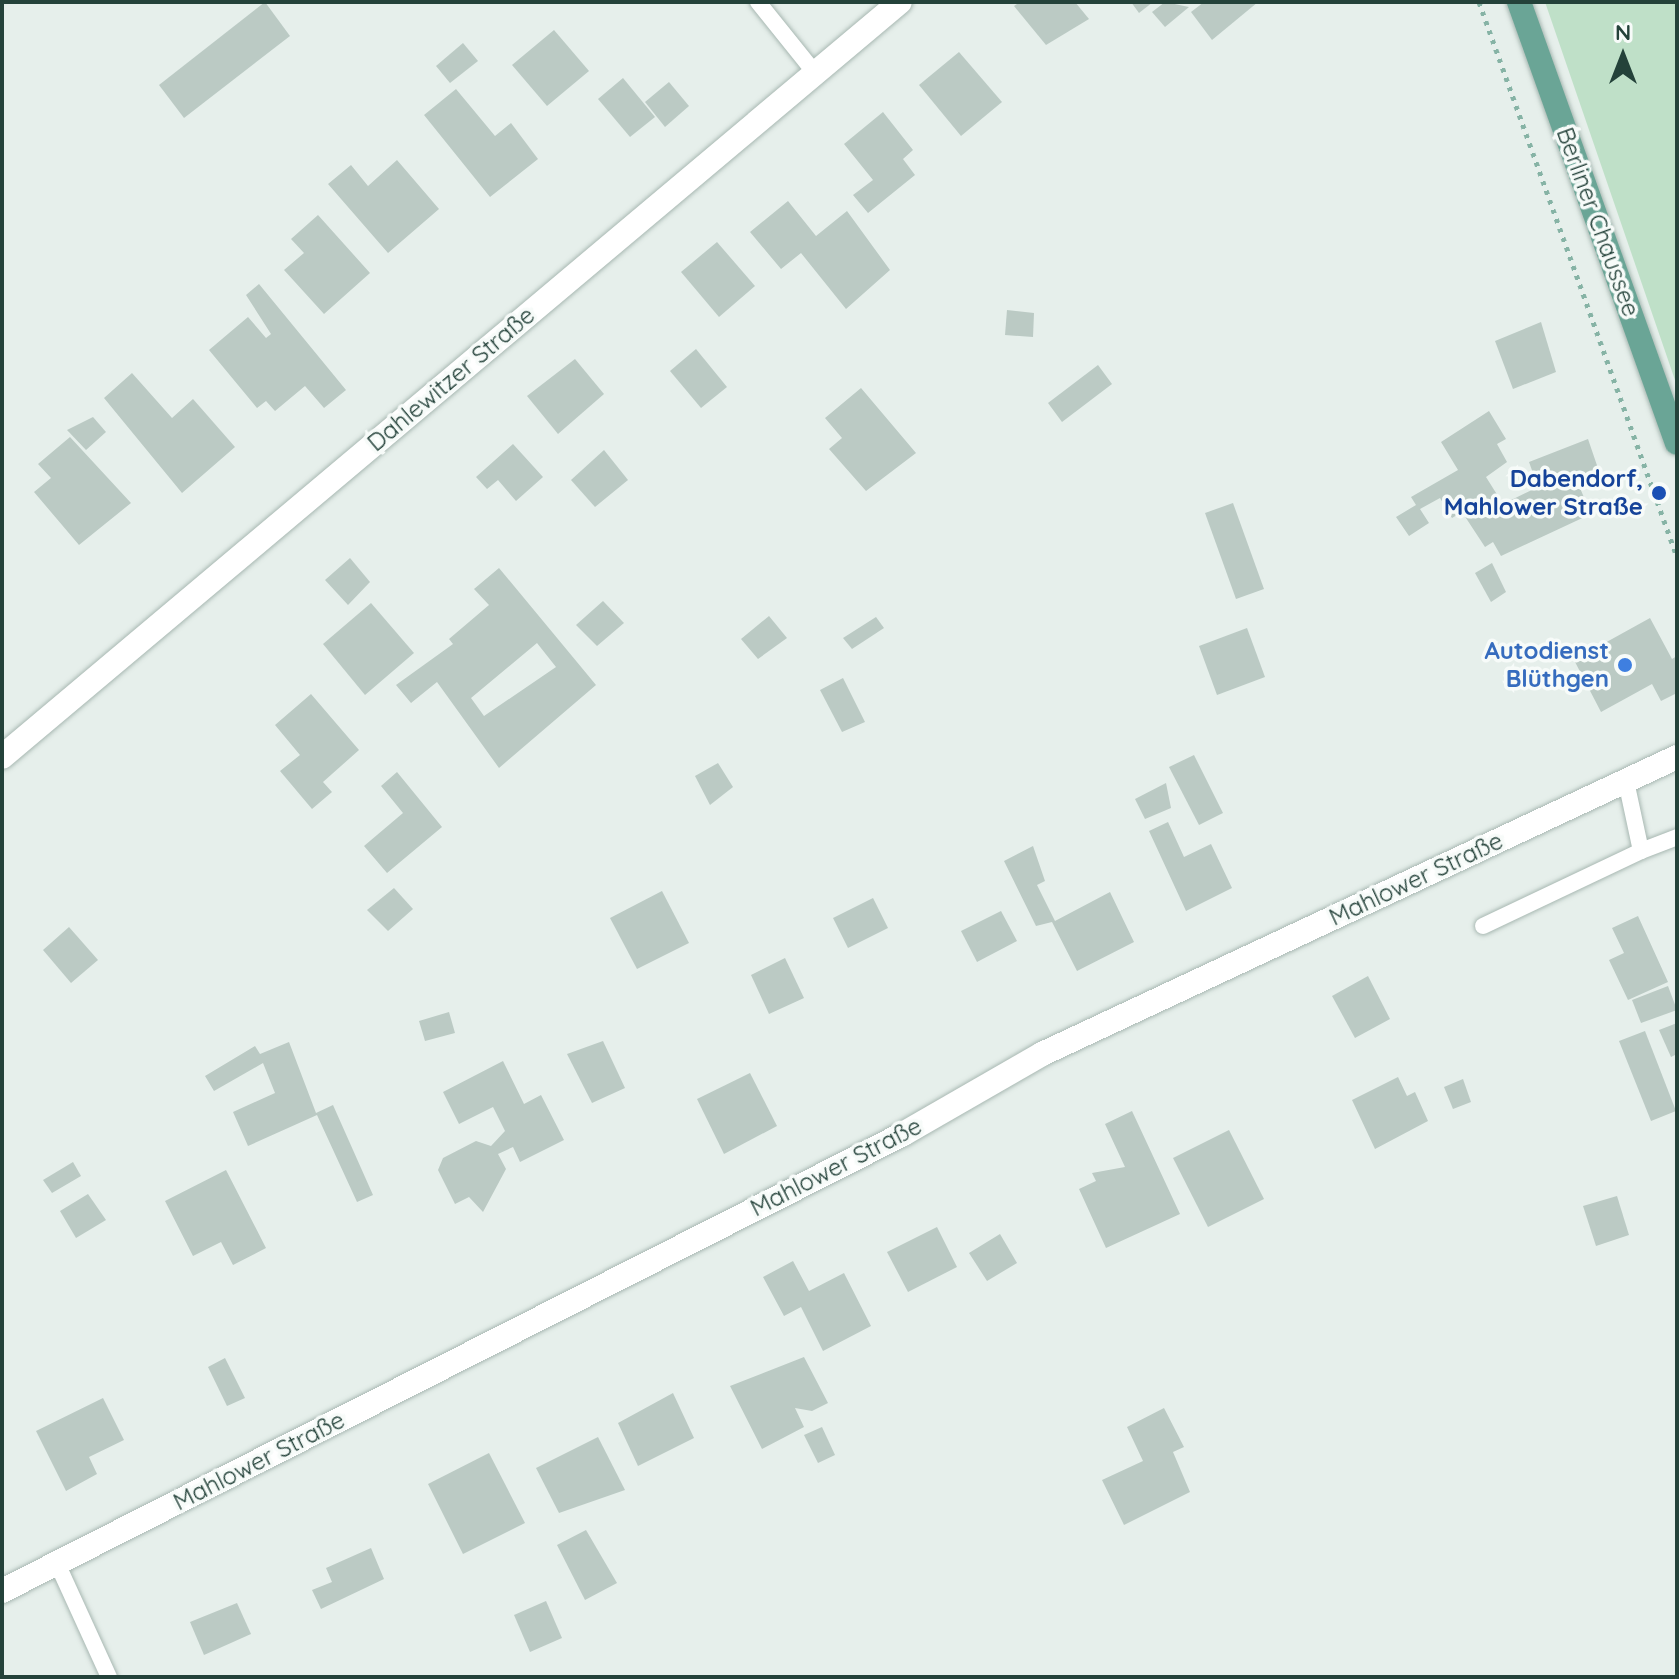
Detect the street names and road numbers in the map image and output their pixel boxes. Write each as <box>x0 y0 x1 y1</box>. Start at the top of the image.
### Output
street label: Berliner Chaussee <box>1550 123 1646 321</box>
street label: Dahlewitzer Straße <box>362 301 540 457</box>
street label: Mahlower Straße <box>1325 826 1507 932</box>
street label: Mahlower Straße <box>746 1111 926 1223</box>
street label: Mahlower Straße <box>169 1405 349 1517</box>

